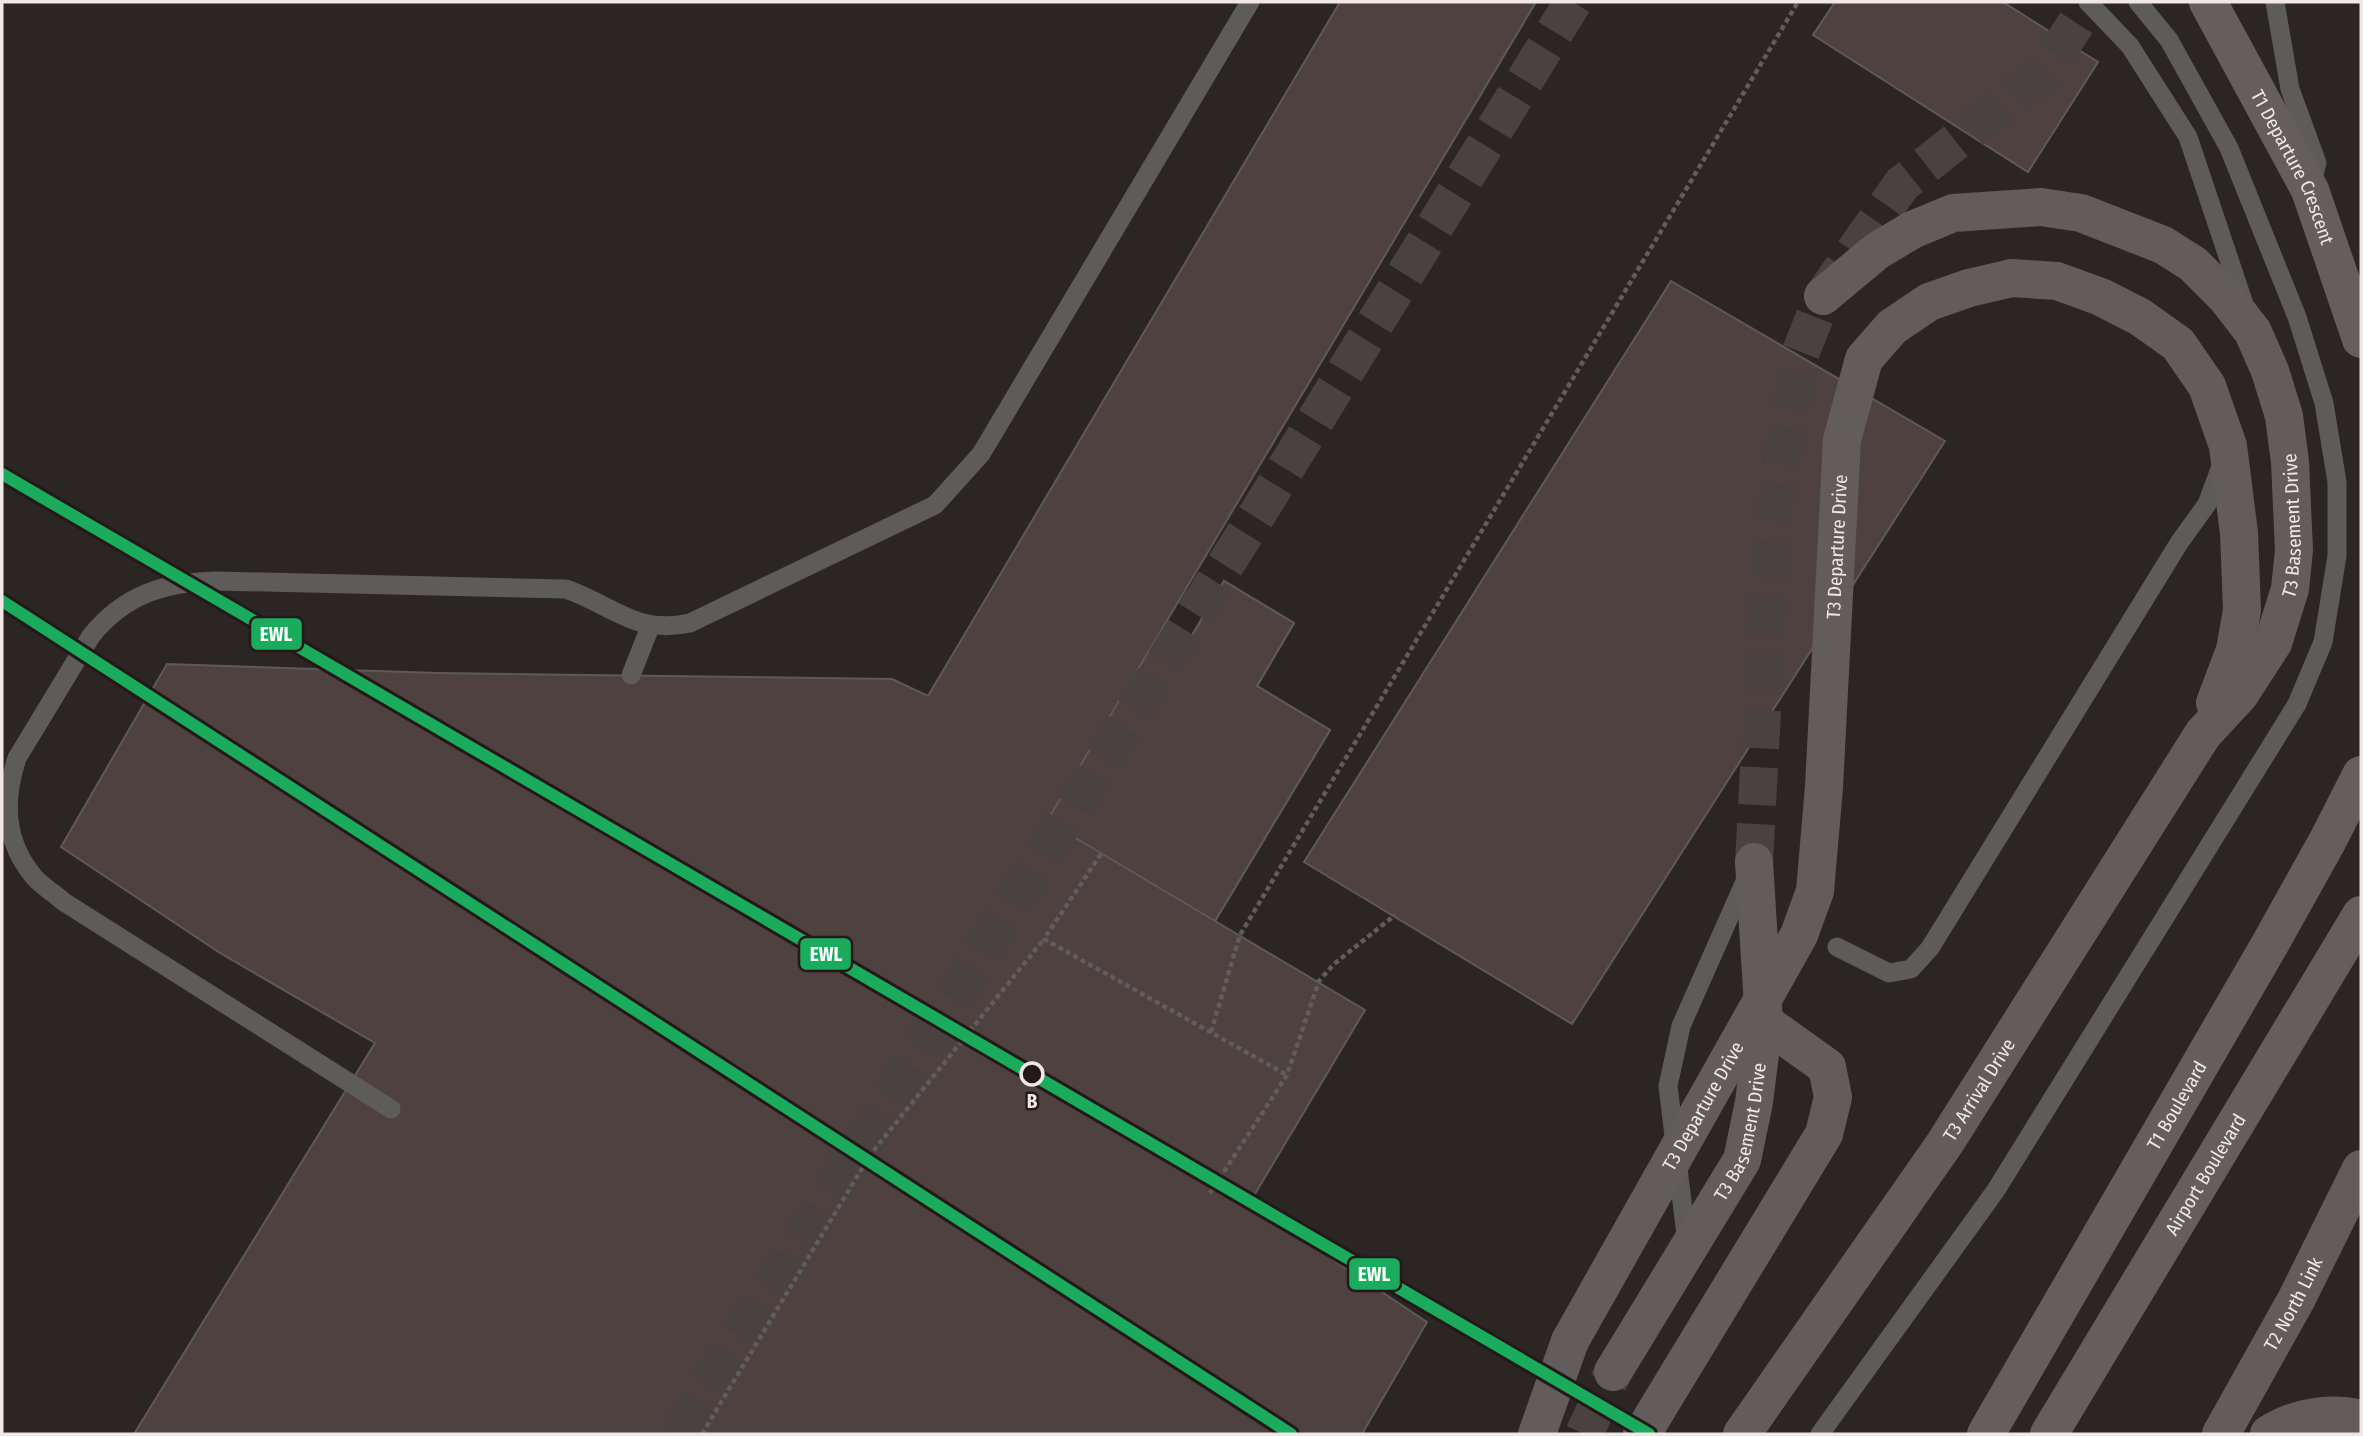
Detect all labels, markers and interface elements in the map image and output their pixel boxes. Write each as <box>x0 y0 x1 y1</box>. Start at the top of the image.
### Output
street label: T1 Departure Crescent <box>2246 86 2340 248</box>
street label: T3 Basement Drive <box>2277 452 2306 600</box>
street label: T3 Departure Drive <box>1821 474 1852 619</box>
line badge: EWL <box>250 617 303 651</box>
text: EWL <box>260 623 292 646</box>
line badge: EWL <box>799 937 852 971</box>
text: EWL <box>810 943 842 966</box>
street label: T3 Arrival Drive <box>1938 1034 2020 1145</box>
street label: T3 Departure Drive <box>1657 1037 1748 1174</box>
street label: T1 Boulevard <box>2142 1057 2211 1154</box>
street label: T3 Basement Drive <box>1709 1061 1770 1205</box>
marker: B <box>1020 1062 1044 1086</box>
place label: B <box>1027 1090 1038 1113</box>
street label: Airport Boulevard <box>2160 1110 2250 1239</box>
street label: T2 North Link <box>2259 1253 2327 1354</box>
line badge: EWL <box>1348 1257 1401 1291</box>
text: EWL <box>1358 1263 1390 1286</box>

